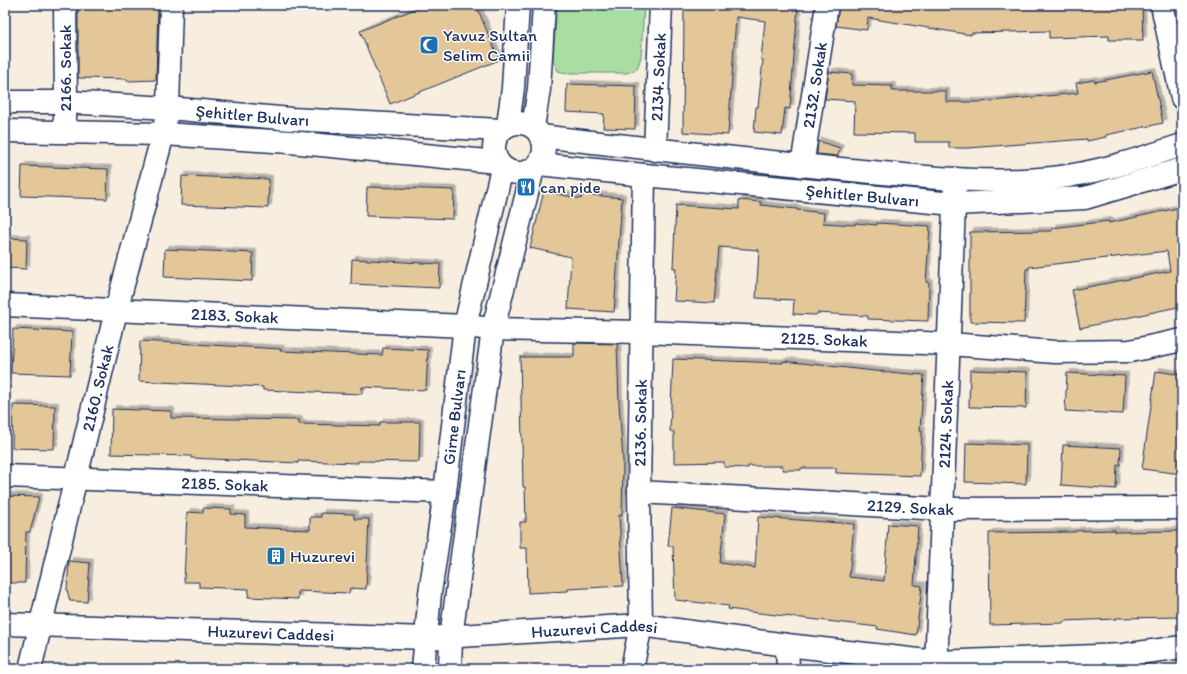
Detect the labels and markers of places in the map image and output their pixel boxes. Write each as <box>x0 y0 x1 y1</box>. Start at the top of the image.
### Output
place label: Yavuz Sultan Selim Camii <box>443 25 537 65</box>
mosque icon: Yavuz Sultan Selim Camii <box>418 34 440 56</box>
restaurant icon: can pide <box>515 176 537 198</box>
place label: can pide <box>540 177 601 197</box>
building icon: Huzurevi <box>265 545 287 567</box>
place label: Huzurevi <box>290 546 355 566</box>

